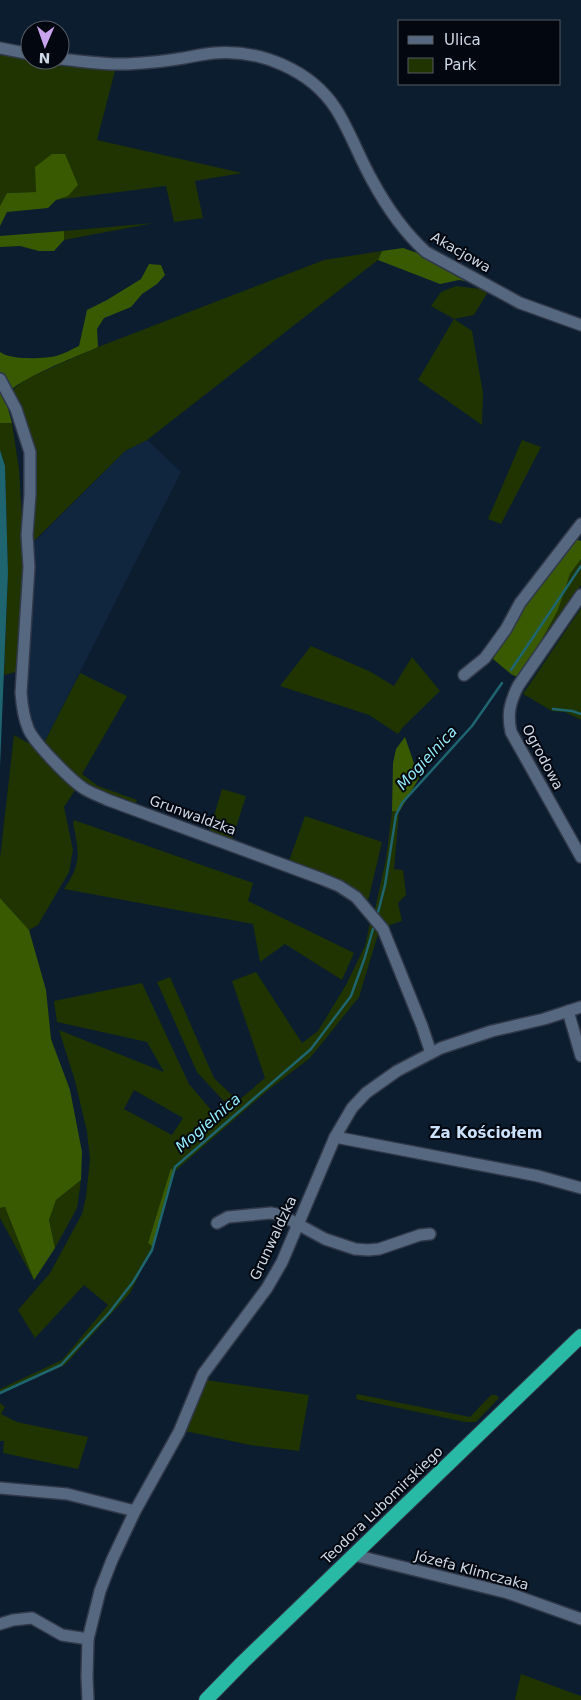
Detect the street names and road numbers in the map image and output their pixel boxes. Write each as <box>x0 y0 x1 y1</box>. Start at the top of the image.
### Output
street label: Akacjowa <box>428 229 494 275</box>
street label: Ogrodowa <box>519 722 567 792</box>
street label: Grunwaldzka <box>148 792 238 838</box>
street label: Grunwaldzka <box>247 1193 299 1283</box>
street label: Teodora Lubomirskiego <box>317 1443 446 1568</box>
street label: Józefa Klimczaka <box>412 1547 531 1593</box>

